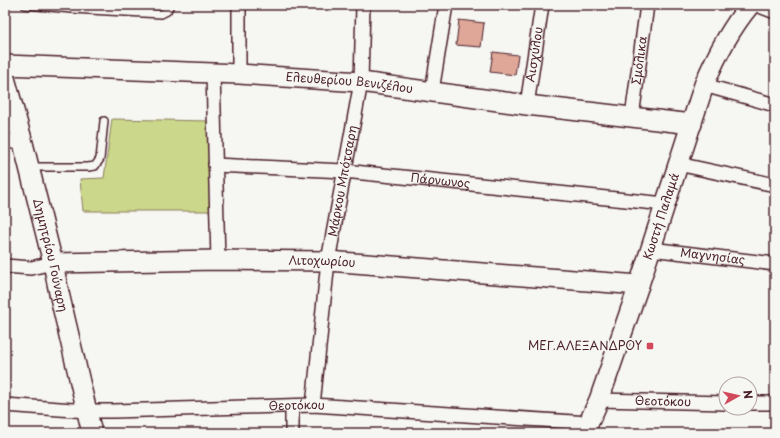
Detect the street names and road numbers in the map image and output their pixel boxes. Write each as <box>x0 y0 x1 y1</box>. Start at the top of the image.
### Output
street label: Αισχύλου <box>521 25 547 83</box>
street label: Σμόλικα <box>626 35 651 86</box>
street label: Ελευθερίου Βενιζέλου <box>285 67 414 97</box>
street label: Μάρκου Μπότσαρη <box>323 124 361 238</box>
street label: Πάρνωνος <box>410 168 471 192</box>
street label: Κωστή Παλαμά <box>638 170 683 262</box>
street label: Δημητρίου Γούναρη <box>29 197 73 314</box>
street label: Μαγνησίας <box>679 243 746 268</box>
street label: Λιτοχωρίου <box>288 251 356 271</box>
street label: Θεοτόκου <box>635 391 691 410</box>
street label: Θεοτόκου <box>268 395 325 414</box>

